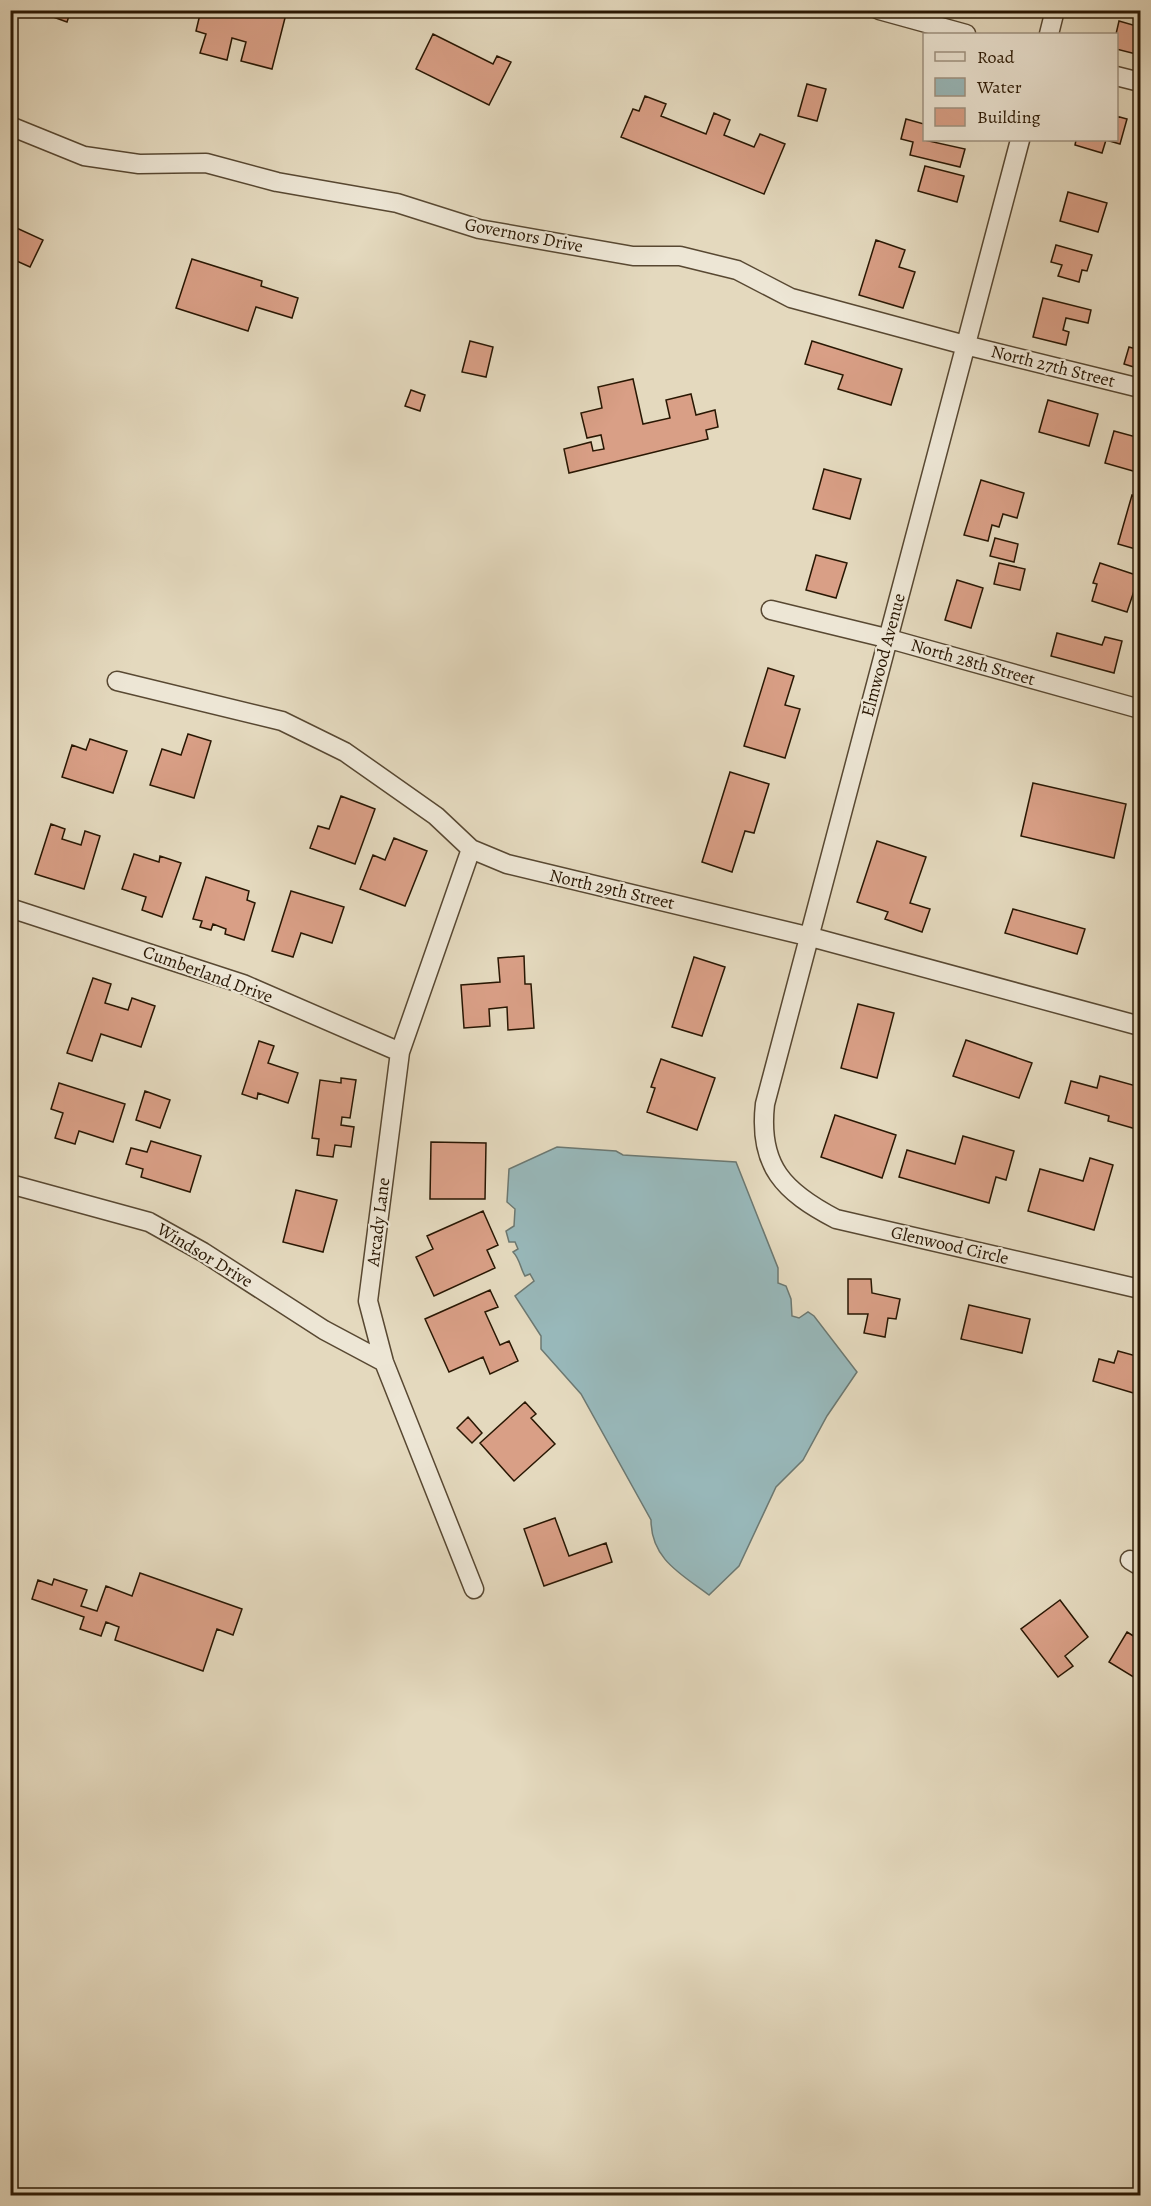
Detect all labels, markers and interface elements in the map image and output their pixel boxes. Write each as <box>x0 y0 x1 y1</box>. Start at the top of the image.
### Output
legend <box>923 33 1118 141</box>
text: Road <box>977 45 1015 69</box>
text: Water <box>976 75 1022 99</box>
text: Building <box>977 105 1041 129</box>
street label: Governors Drive <box>463 212 585 258</box>
street label: North 27th Street <box>988 339 1118 393</box>
street label: Elmwood Avenue <box>855 591 911 719</box>
street label: North 28th Street <box>908 633 1038 691</box>
street label: North 29th Street <box>547 863 677 915</box>
street label: Cumberland Drive <box>140 939 276 1009</box>
street label: Arcady Lane <box>361 1176 395 1269</box>
street label: Windsor Drive <box>152 1216 257 1293</box>
street label: Glenwood Circle <box>889 1220 1011 1270</box>

